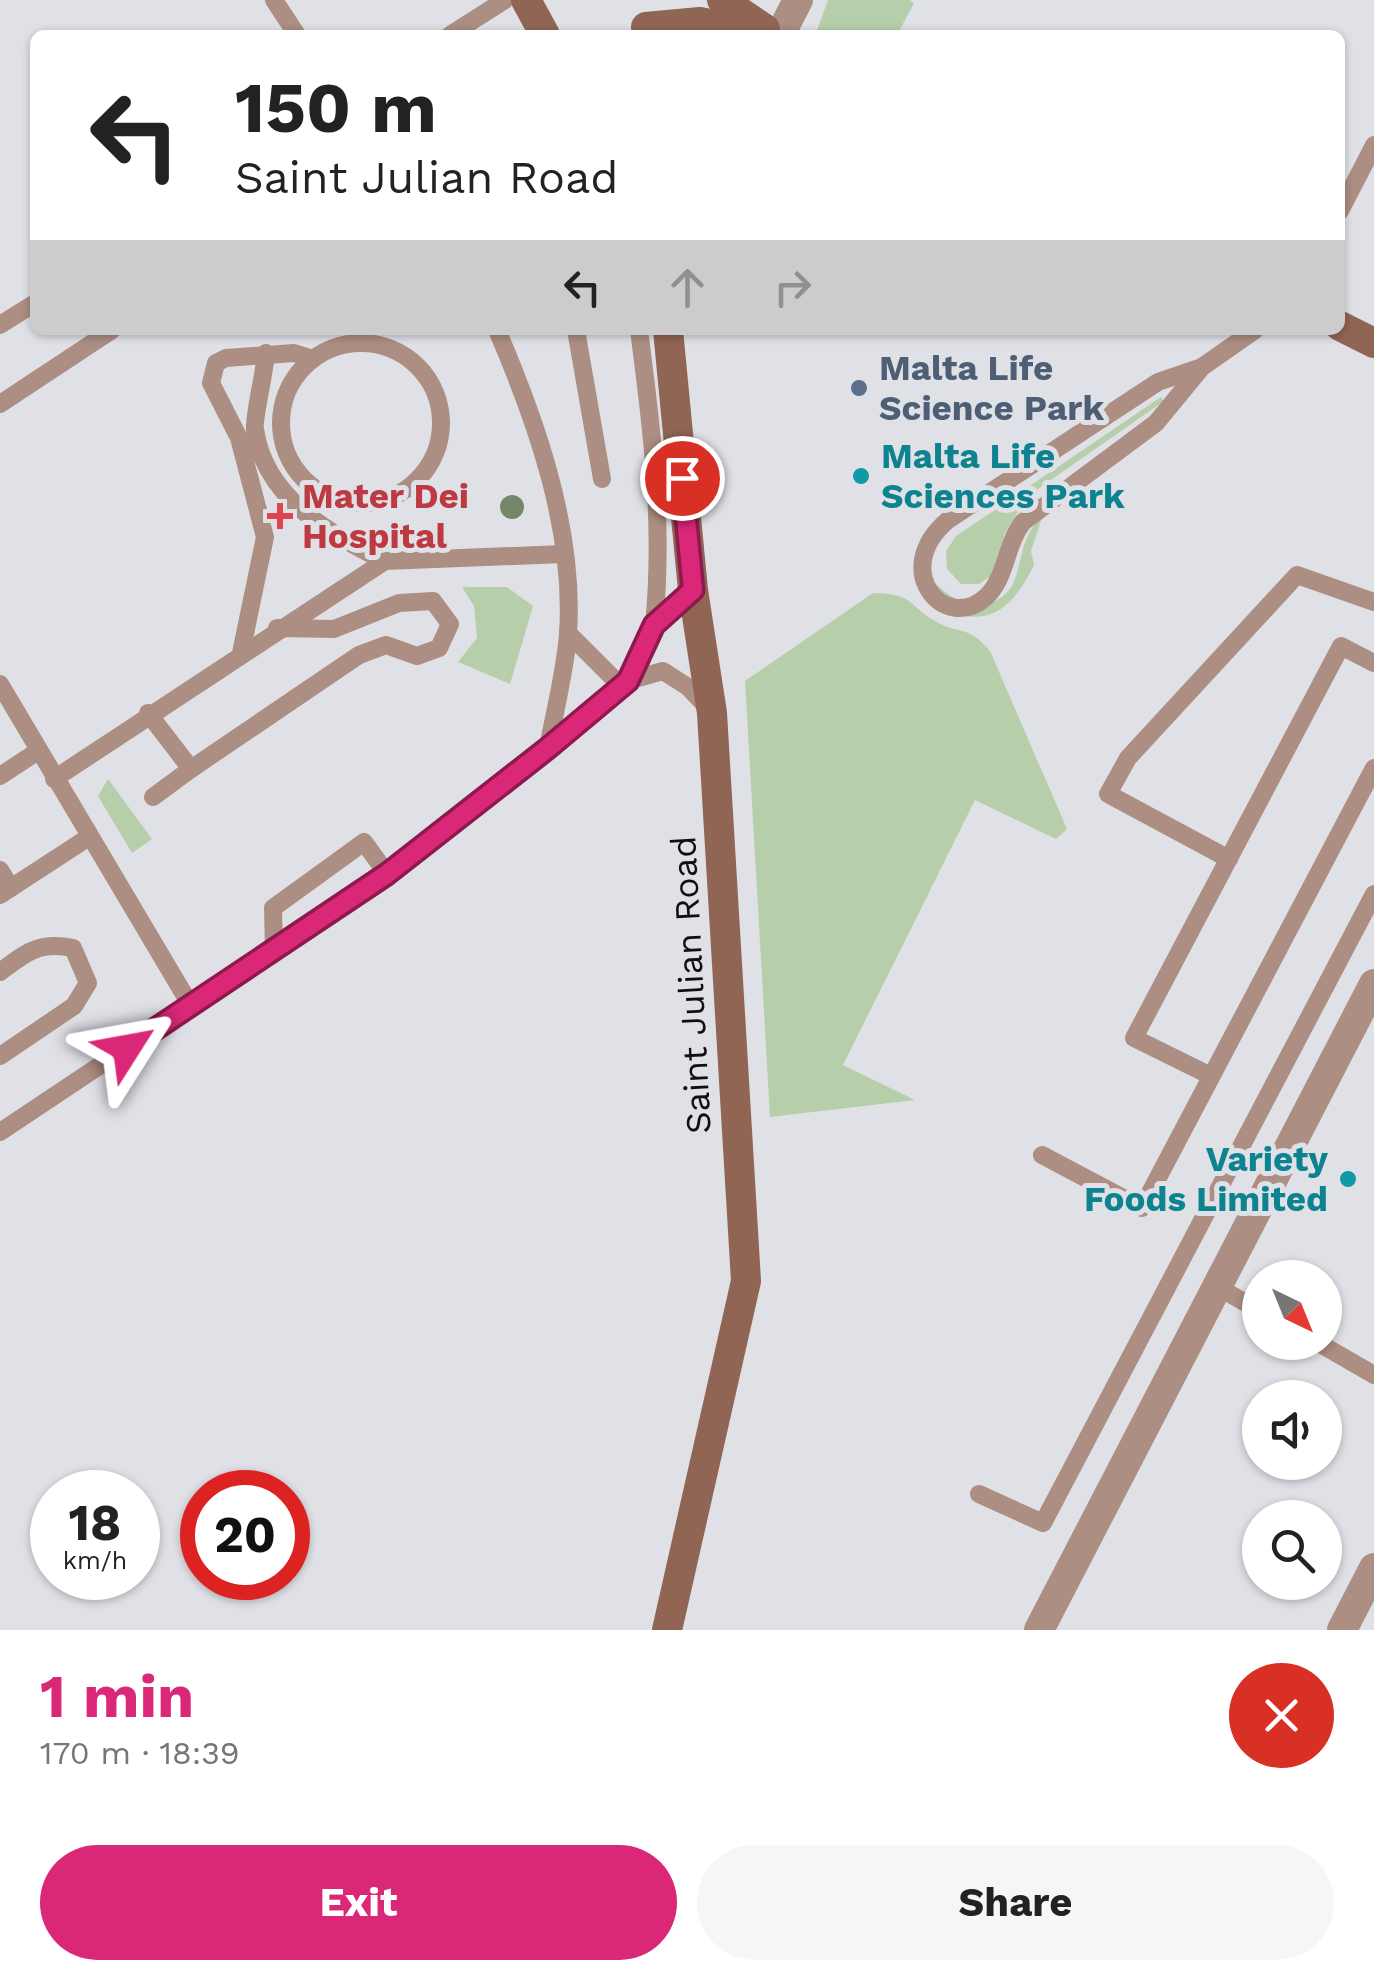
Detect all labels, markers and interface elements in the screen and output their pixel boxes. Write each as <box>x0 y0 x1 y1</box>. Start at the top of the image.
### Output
text: 150 m <box>235 67 437 149</box>
icon: left <box>70 70 200 200</box>
text: Saint Julian Road <box>235 151 619 204</box>
icon: left <box>555 260 610 315</box>
icon: ahead <box>660 260 715 315</box>
icon: right <box>765 260 820 315</box>
place label: Malta Life Science Park <box>879 347 1104 429</box>
marker: Malta Life Science Park <box>848 377 870 399</box>
place label: Malta Life Sciences Park <box>881 435 1125 517</box>
pin <box>640 436 725 521</box>
icon: arrive <box>655 451 710 506</box>
marker: Malta Life Sciences Park <box>850 465 872 487</box>
place label: Mater Dei Hospital <box>302 475 469 557</box>
marker: Mater Dei Hospital <box>267 503 293 529</box>
street label: Saint Julian Road <box>662 835 720 1135</box>
position arrow <box>75 996 179 1100</box>
place label: Variety Foods Limited <box>1084 1138 1328 1220</box>
marker: Variety Foods Limited <box>1337 1168 1359 1190</box>
north arrow <box>1242 1260 1342 1360</box>
map controls <box>1242 1260 1342 1600</box>
button: sound <box>1242 1380 1342 1480</box>
speed limit sign: 20 <box>180 1470 310 1600</box>
text: 18 <box>69 1493 121 1552</box>
button: search <box>1242 1500 1342 1600</box>
text: km/h <box>63 1546 127 1575</box>
text: 1 min <box>40 1661 194 1732</box>
button: close <box>1229 1663 1334 1768</box>
text: 170 m · 18:39 <box>40 1734 240 1772</box>
button: Exit <box>40 1845 677 1960</box>
button: Share <box>697 1845 1334 1960</box>

